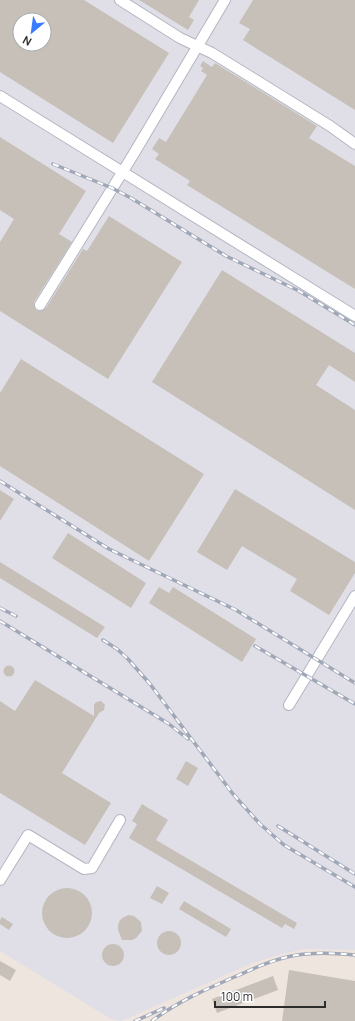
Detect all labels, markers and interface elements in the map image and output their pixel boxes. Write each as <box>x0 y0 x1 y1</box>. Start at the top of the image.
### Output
north arrow <box>12 12 52 52</box>
text: N <box>20 33 34 50</box>
scale bar <box>215 983 325 1009</box>
text: 100 m <box>221 988 253 1005</box>

